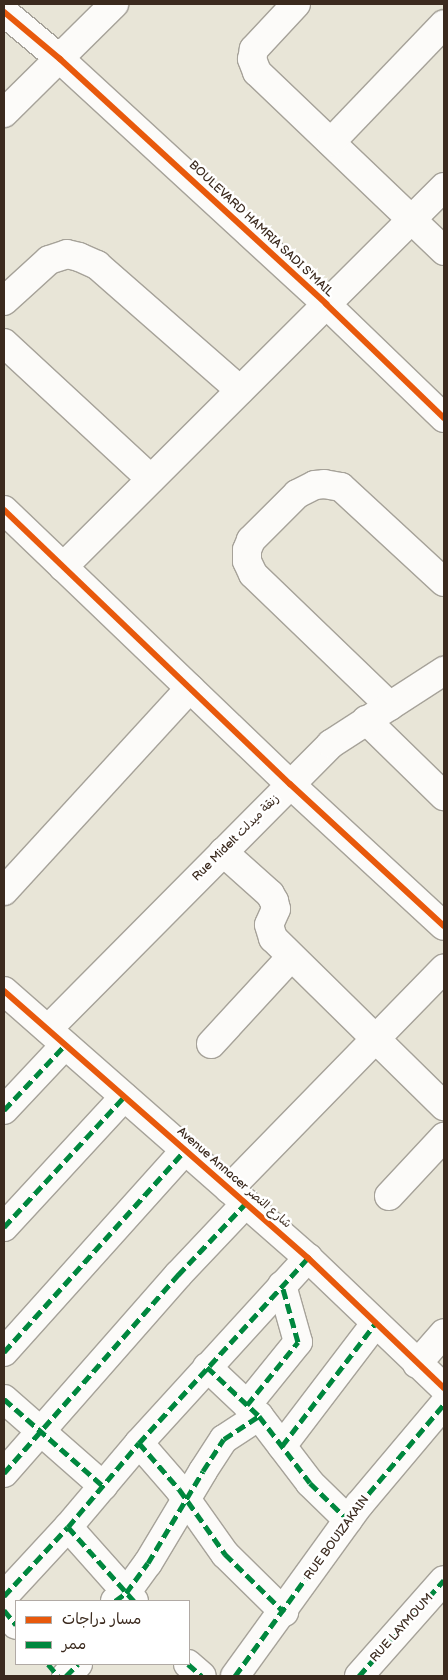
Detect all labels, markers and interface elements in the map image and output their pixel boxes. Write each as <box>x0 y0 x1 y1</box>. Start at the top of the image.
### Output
street label: BOULEVARD HAMRIA SADI S'MAIL <box>185 158 337 300</box>
street label: Rue Midelt زنقة ميدلت <box>190 792 282 884</box>
street label: Avenue Annacer شارع النصر <box>174 1125 294 1231</box>
street label: RUE BOUIZAKAIN <box>302 1493 372 1583</box>
street label: RUE LAYMOUM <box>367 1591 437 1665</box>
legend <box>15 1600 190 1665</box>
text: مسار دراجات <box>62 1610 141 1629</box>
text: ممر <box>62 1635 86 1654</box>

